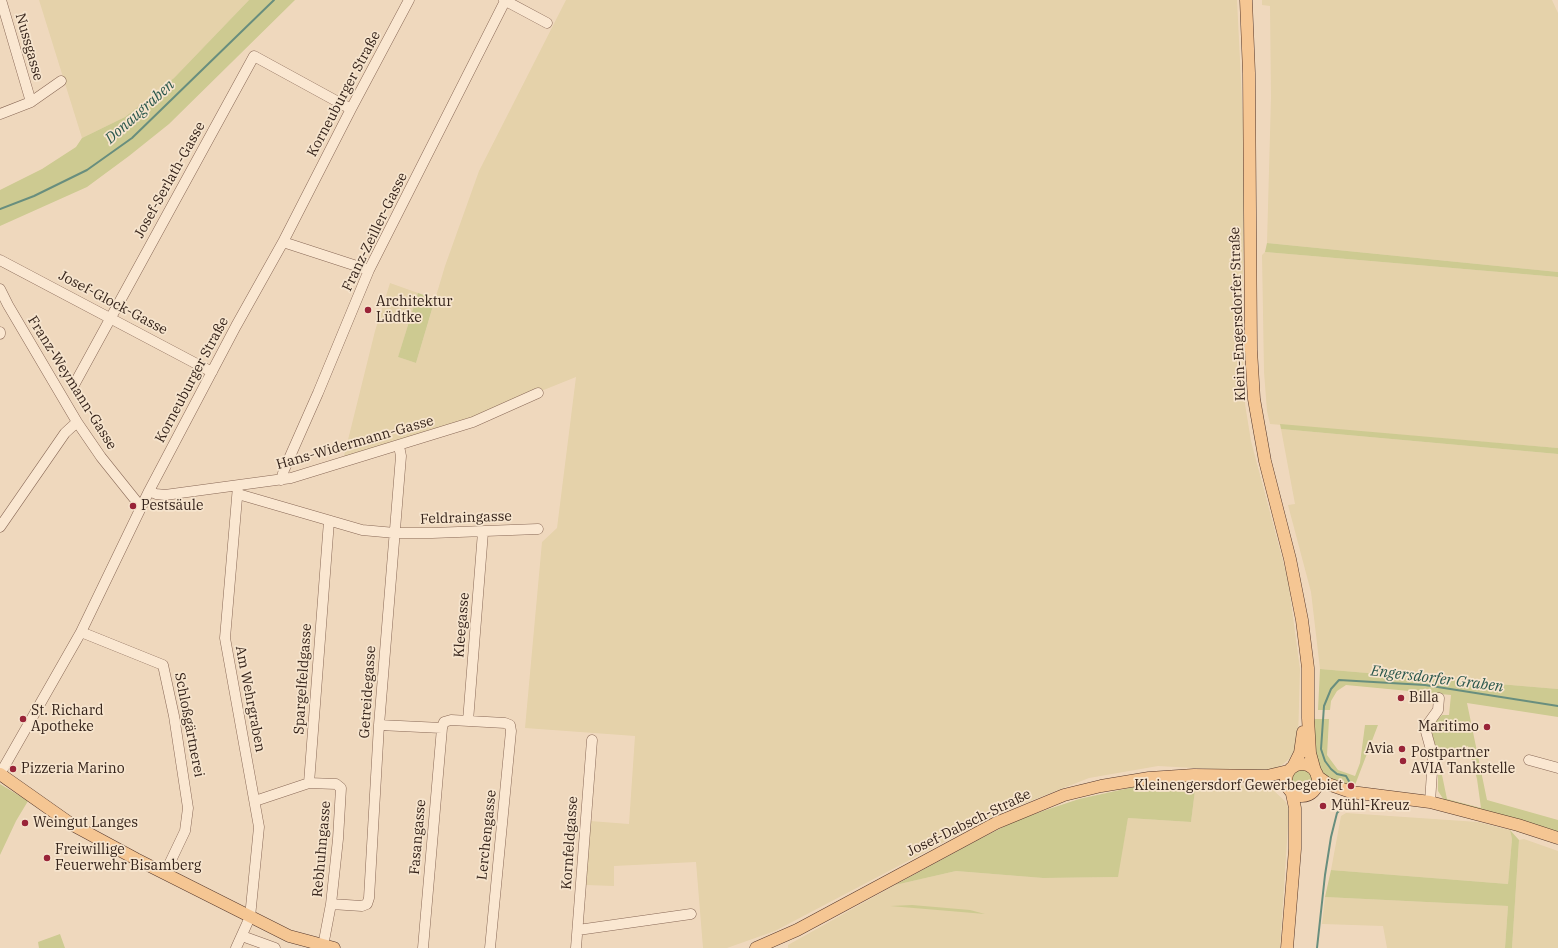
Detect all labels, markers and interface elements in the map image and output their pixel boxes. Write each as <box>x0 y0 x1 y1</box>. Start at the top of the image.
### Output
street label: Nussgasse <box>11 11 47 83</box>
street label: Korneuburger Straße <box>304 28 384 160</box>
water label: Donaugraben <box>102 76 178 148</box>
street label: Josef-Serlath-Gasse <box>131 119 209 241</box>
street label: Franz-Zeiller-Gasse <box>339 170 411 294</box>
street label: Klein-Engersdorfer Straße <box>1227 227 1249 401</box>
street label: Josef-Glock-Gasse <box>56 267 170 339</box>
place label: Architektur Lüdtke <box>376 294 452 326</box>
marker: Architektur Lüdtke <box>363 305 373 315</box>
street label: Franz-Weymann-Gasse <box>24 313 120 453</box>
street label: Korneuburger Straße <box>152 314 232 446</box>
street label: Hans-Widermann-Gasse <box>274 412 436 474</box>
place label: Pestsäule <box>141 498 203 514</box>
marker: Pestsäule <box>128 501 138 511</box>
street label: Feldraingasse <box>420 508 512 528</box>
street label: Kleegasse <box>451 592 473 658</box>
street label: Spargelfeldgasse <box>291 623 315 735</box>
street label: Am Wehrgraben <box>231 644 269 754</box>
street label: Getreidegasse <box>356 645 380 739</box>
water label: Engersdorfer Graben <box>1370 662 1504 696</box>
street label: Schloßgärtnerei <box>171 671 207 779</box>
place label: Billa <box>1409 690 1439 706</box>
marker: Billa <box>1396 693 1406 703</box>
place label: St. Richard Apotheke <box>31 703 103 736</box>
marker: St. Richard Apotheke <box>18 714 28 724</box>
place label: Maritimo <box>1418 719 1479 735</box>
marker: Maritimo <box>1482 722 1492 732</box>
place label: Avia <box>1365 741 1394 757</box>
marker: Avia <box>1397 744 1407 754</box>
place label: Postpartner AVIA Tankstelle <box>1411 745 1515 778</box>
marker: Postpartner AVIA Tankstelle <box>1398 756 1408 766</box>
place label: Pizzeria Marino <box>21 761 125 777</box>
marker: Pizzeria Marino <box>8 764 18 774</box>
place label: Kleinengersdorf Gewerbegebiet <box>1134 778 1343 794</box>
marker: Kleinengersdorf Gewerbegebiet <box>1346 781 1356 791</box>
street label: Josef-Dabsch-Straße <box>904 786 1034 860</box>
street label: Lerchengasse <box>474 789 500 881</box>
street label: Kornfeldgasse <box>558 796 582 890</box>
place label: Mühl-Kreuz <box>1331 798 1410 814</box>
street label: Fasangasse <box>406 799 430 875</box>
street label: Rebhuhngasse <box>309 800 335 898</box>
marker: Mühl-Kreuz <box>1318 801 1328 811</box>
place label: Weingut Langes <box>33 815 138 831</box>
marker: Weingut Langes <box>20 818 30 828</box>
place label: Freiwillige Feuerwehr Bisamberg <box>55 842 201 874</box>
marker: Freiwillige Feuerwehr Bisamberg <box>42 853 52 863</box>

